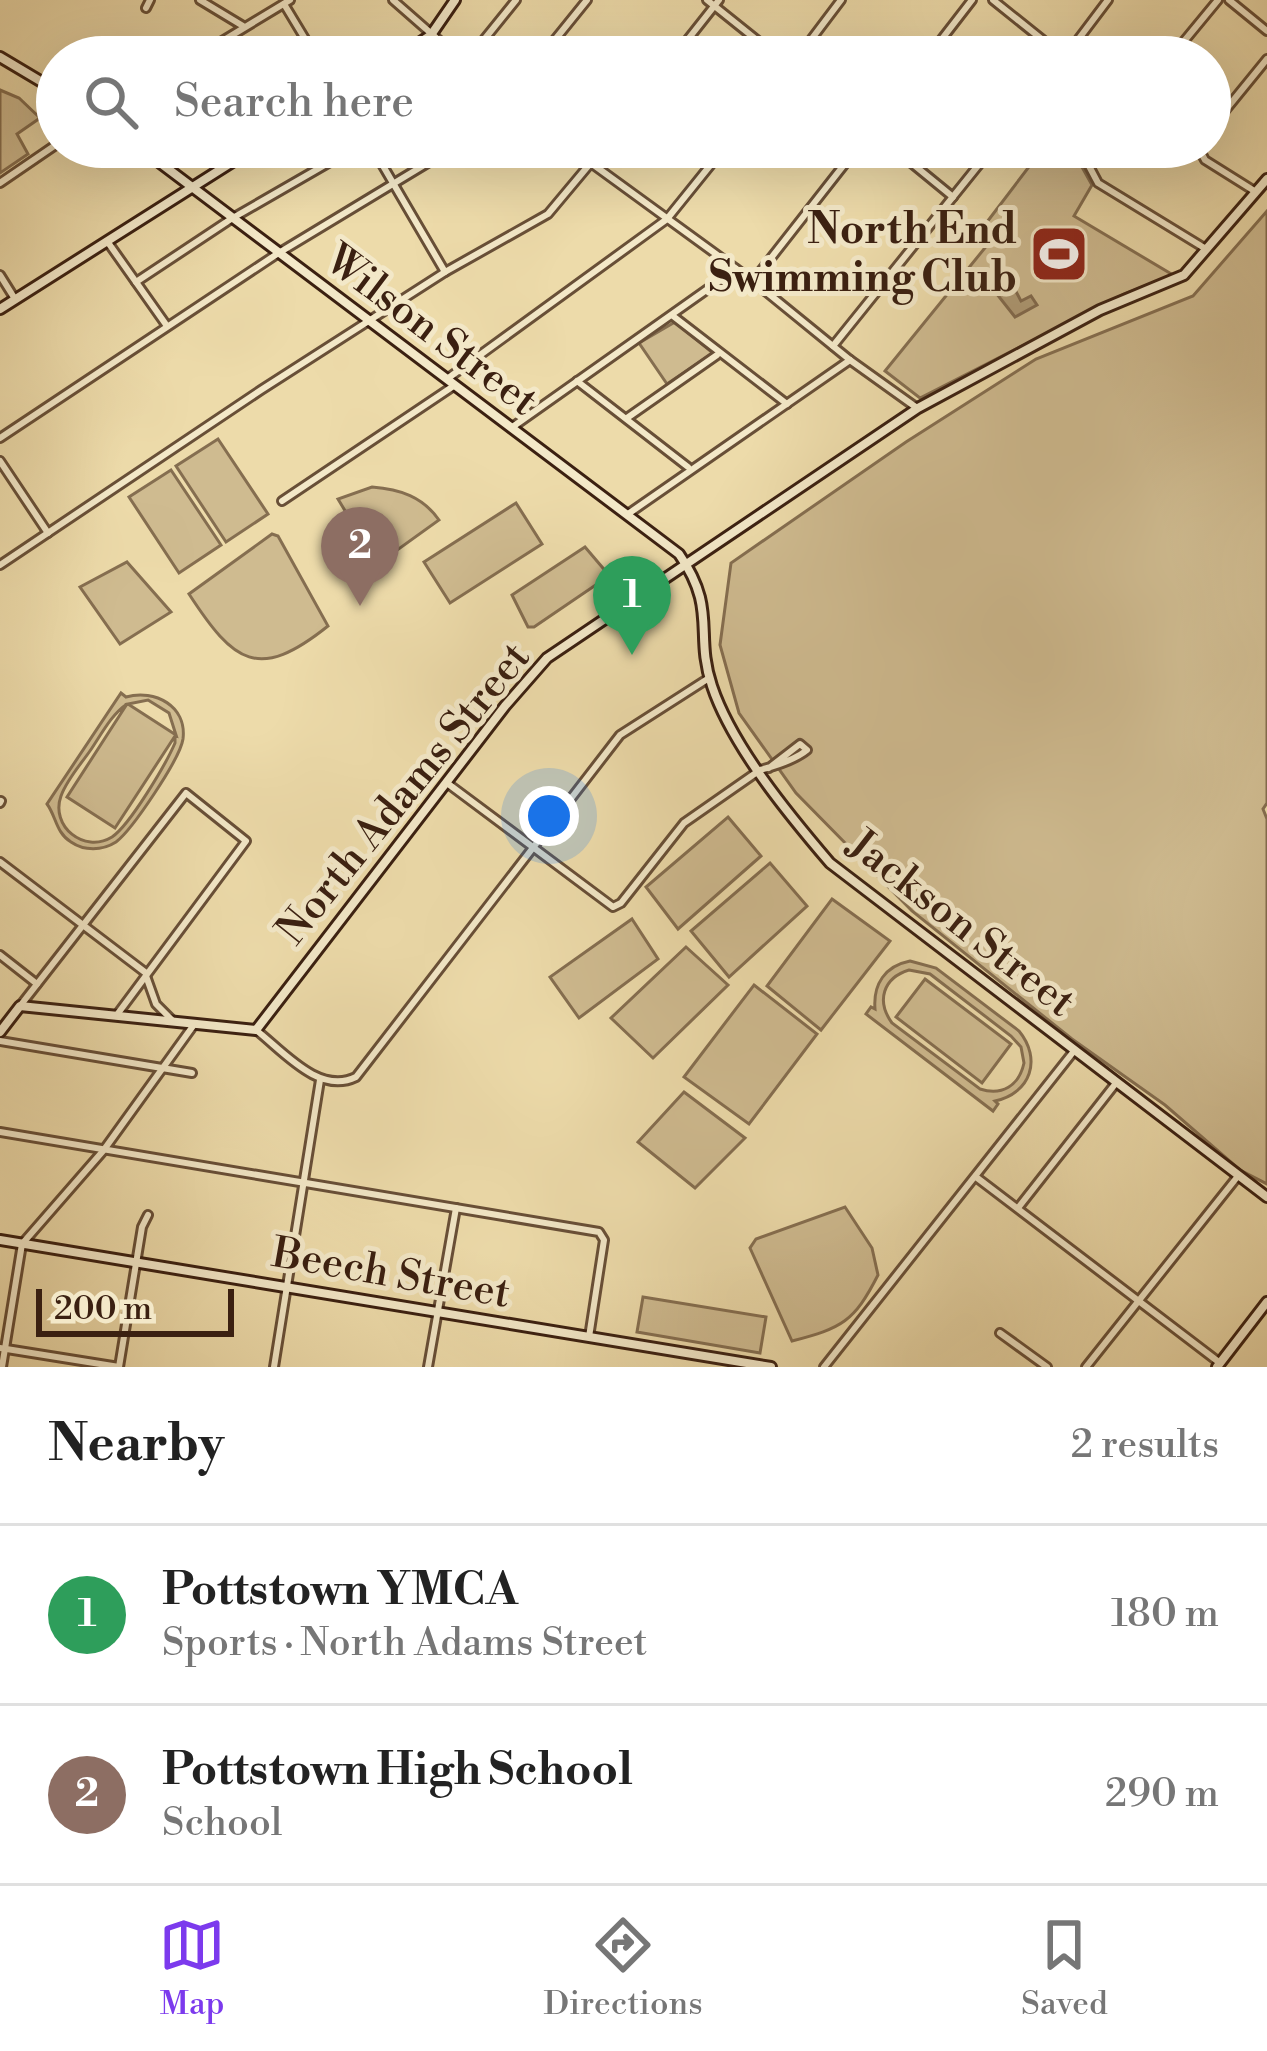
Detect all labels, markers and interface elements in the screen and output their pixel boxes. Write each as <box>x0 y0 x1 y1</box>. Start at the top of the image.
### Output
search box <box>36 36 1231 168</box>
icon: search <box>78 69 144 135</box>
text: Search here <box>174 74 414 131</box>
place label: North End Swimming Club <box>708 204 1017 305</box>
sports icon: North End Swimming Club <box>1028 223 1090 285</box>
street label: Wilson Street <box>313 233 548 428</box>
pin: 2 <box>321 507 399 606</box>
pin: 1 <box>593 556 671 655</box>
street label: North Adams Street <box>266 632 542 956</box>
your location <box>519 786 579 846</box>
street label: Jackson Street <box>835 818 1085 1029</box>
street label: Beech Street <box>267 1227 514 1321</box>
scale bar <box>36 1283 234 1336</box>
text: 200 m <box>54 1289 152 1330</box>
text: Nearby <box>48 1413 224 1477</box>
text: 2 results <box>1071 1421 1219 1470</box>
text: Pottstown YMCA <box>162 1562 518 1619</box>
text: 1 <box>78 1590 96 1639</box>
text: 180 m <box>1111 1590 1219 1639</box>
text: Sports · North Adams Street <box>162 1619 647 1668</box>
text: Pottstown High School <box>162 1742 633 1799</box>
text: 2 <box>75 1770 99 1819</box>
text: 290 m <box>1105 1770 1219 1819</box>
text: School <box>162 1799 282 1848</box>
tab: Map <box>159 1912 225 2025</box>
tab: Directions <box>544 1912 703 2025</box>
tab: Saved <box>1021 1912 1108 2025</box>

